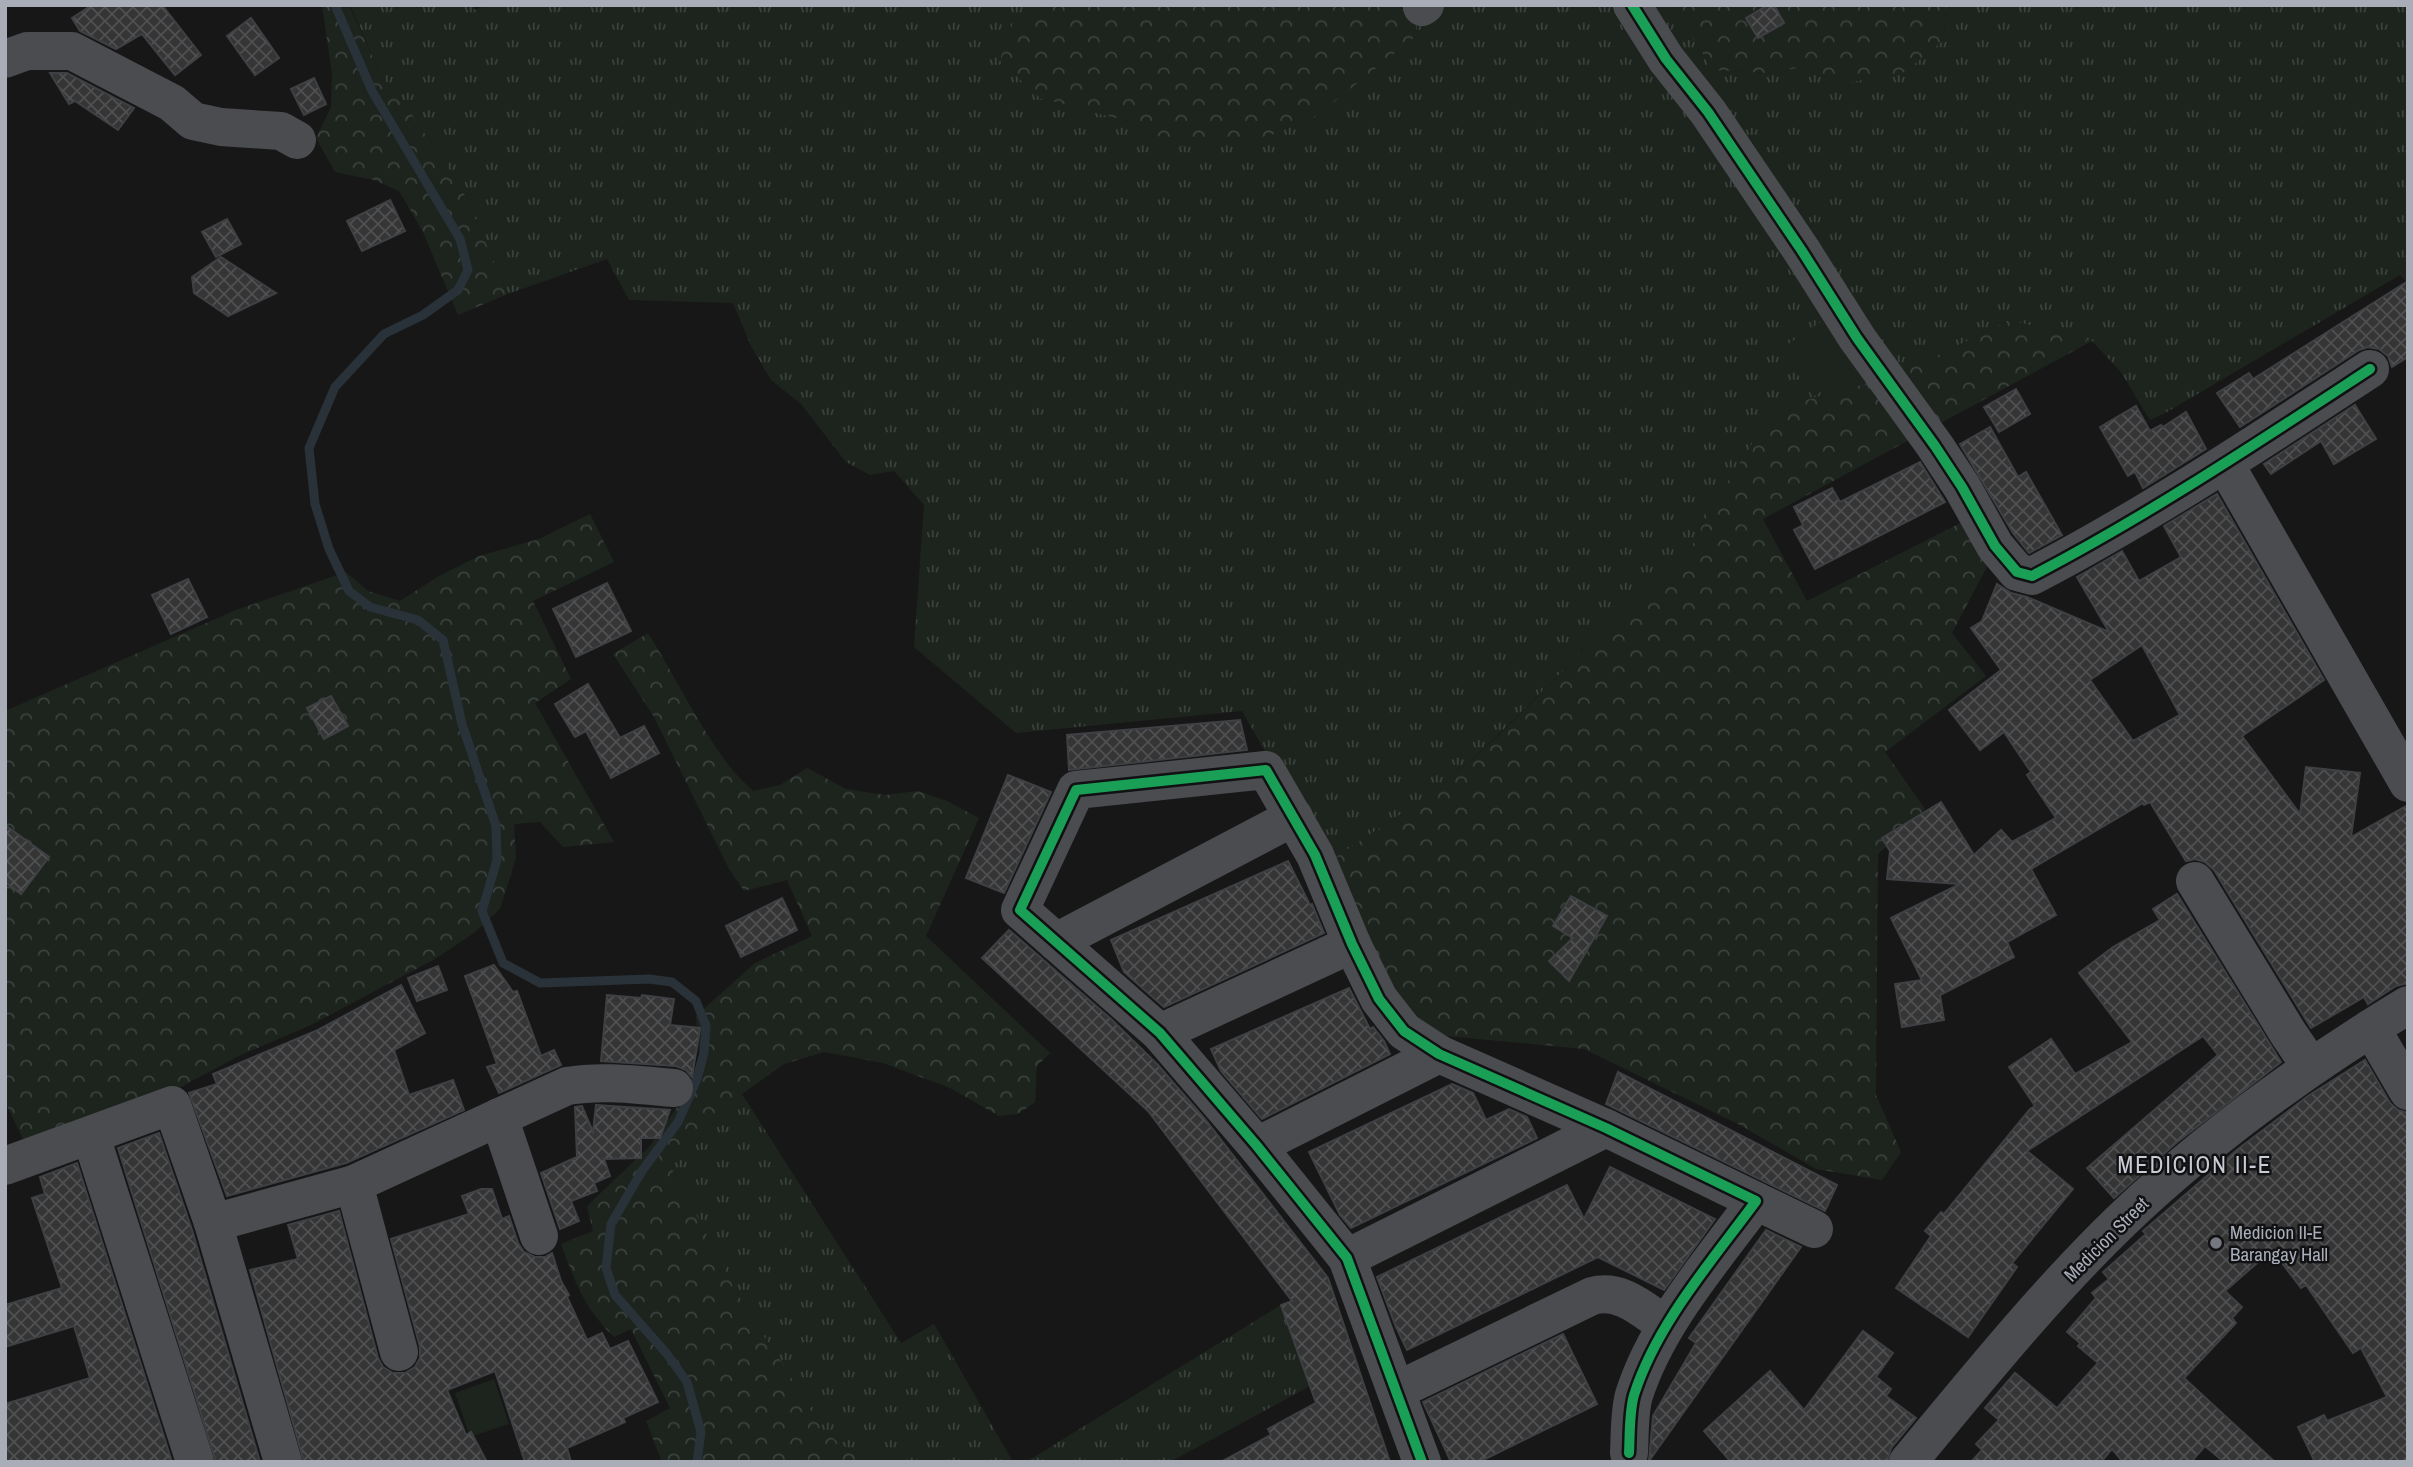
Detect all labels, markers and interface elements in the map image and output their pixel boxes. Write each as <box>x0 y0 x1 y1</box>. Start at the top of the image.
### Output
district label: MEDICION II-E <box>2118 1149 2272 1180</box>
street label: Medicion Street <box>2058 1190 2155 1287</box>
place label: Medicion II-E Barangay Hall <box>2230 1219 2328 1267</box>
marker: Medicion II-E Barangay Hall <box>2208 1235 2224 1251</box>

